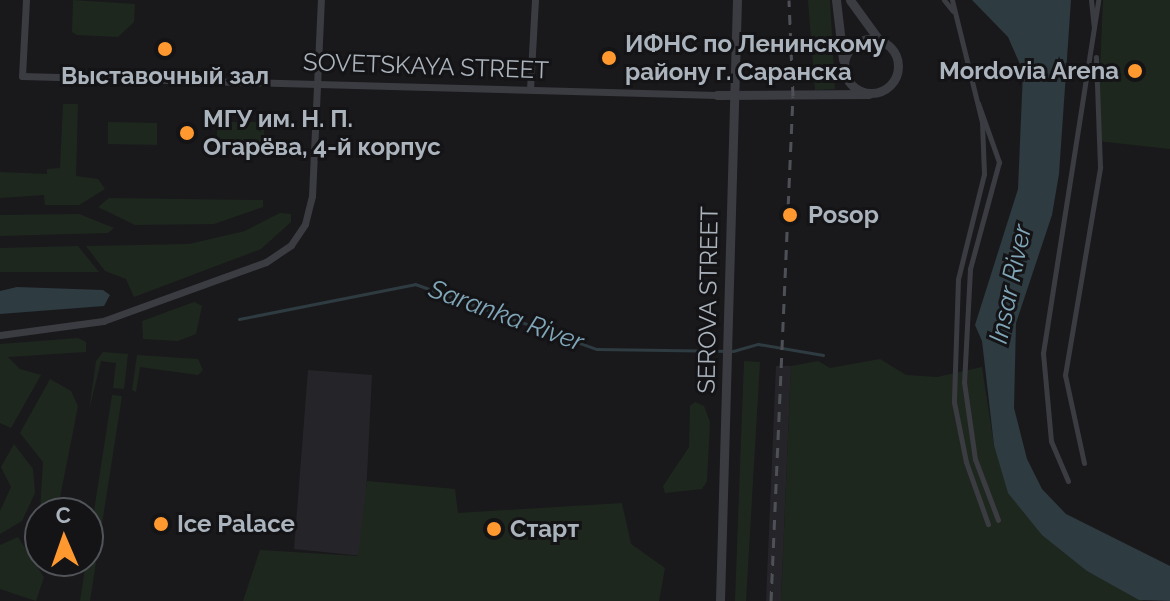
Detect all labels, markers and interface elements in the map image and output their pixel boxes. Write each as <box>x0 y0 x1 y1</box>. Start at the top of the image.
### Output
place label: ИФНС по Ленинскому району г. Саранска <box>625 30 885 86</box>
marker: Выставочный зал <box>156 40 174 58</box>
street label: SOVETSKAYA STREET <box>302 47 550 85</box>
marker: ИФНС по Ленинскому району г. Саранска <box>600 49 618 67</box>
place label: Mordovia Arena <box>938 57 1119 85</box>
place label: Выставочный зал <box>61 62 269 90</box>
marker: Mordovia Arena <box>1126 62 1144 80</box>
place label: МГУ им. Н. П. Огарёва, 4-й корпус <box>203 105 441 161</box>
marker: МГУ им. Н. П. Огарёва, 4-й корпус <box>178 124 196 142</box>
place label: Posop <box>808 201 879 229</box>
marker: Posop <box>779 204 801 226</box>
street label: SEROVA STREET <box>692 206 724 394</box>
water label: Insar River <box>983 222 1039 346</box>
water label: Saranka River <box>424 274 588 358</box>
north arrow <box>24 497 104 577</box>
text: С <box>55 502 71 528</box>
place label: Ice Palace <box>177 510 295 538</box>
marker: Ice Palace <box>152 515 170 533</box>
place label: Старт <box>510 515 579 543</box>
marker: Старт <box>485 520 503 538</box>

